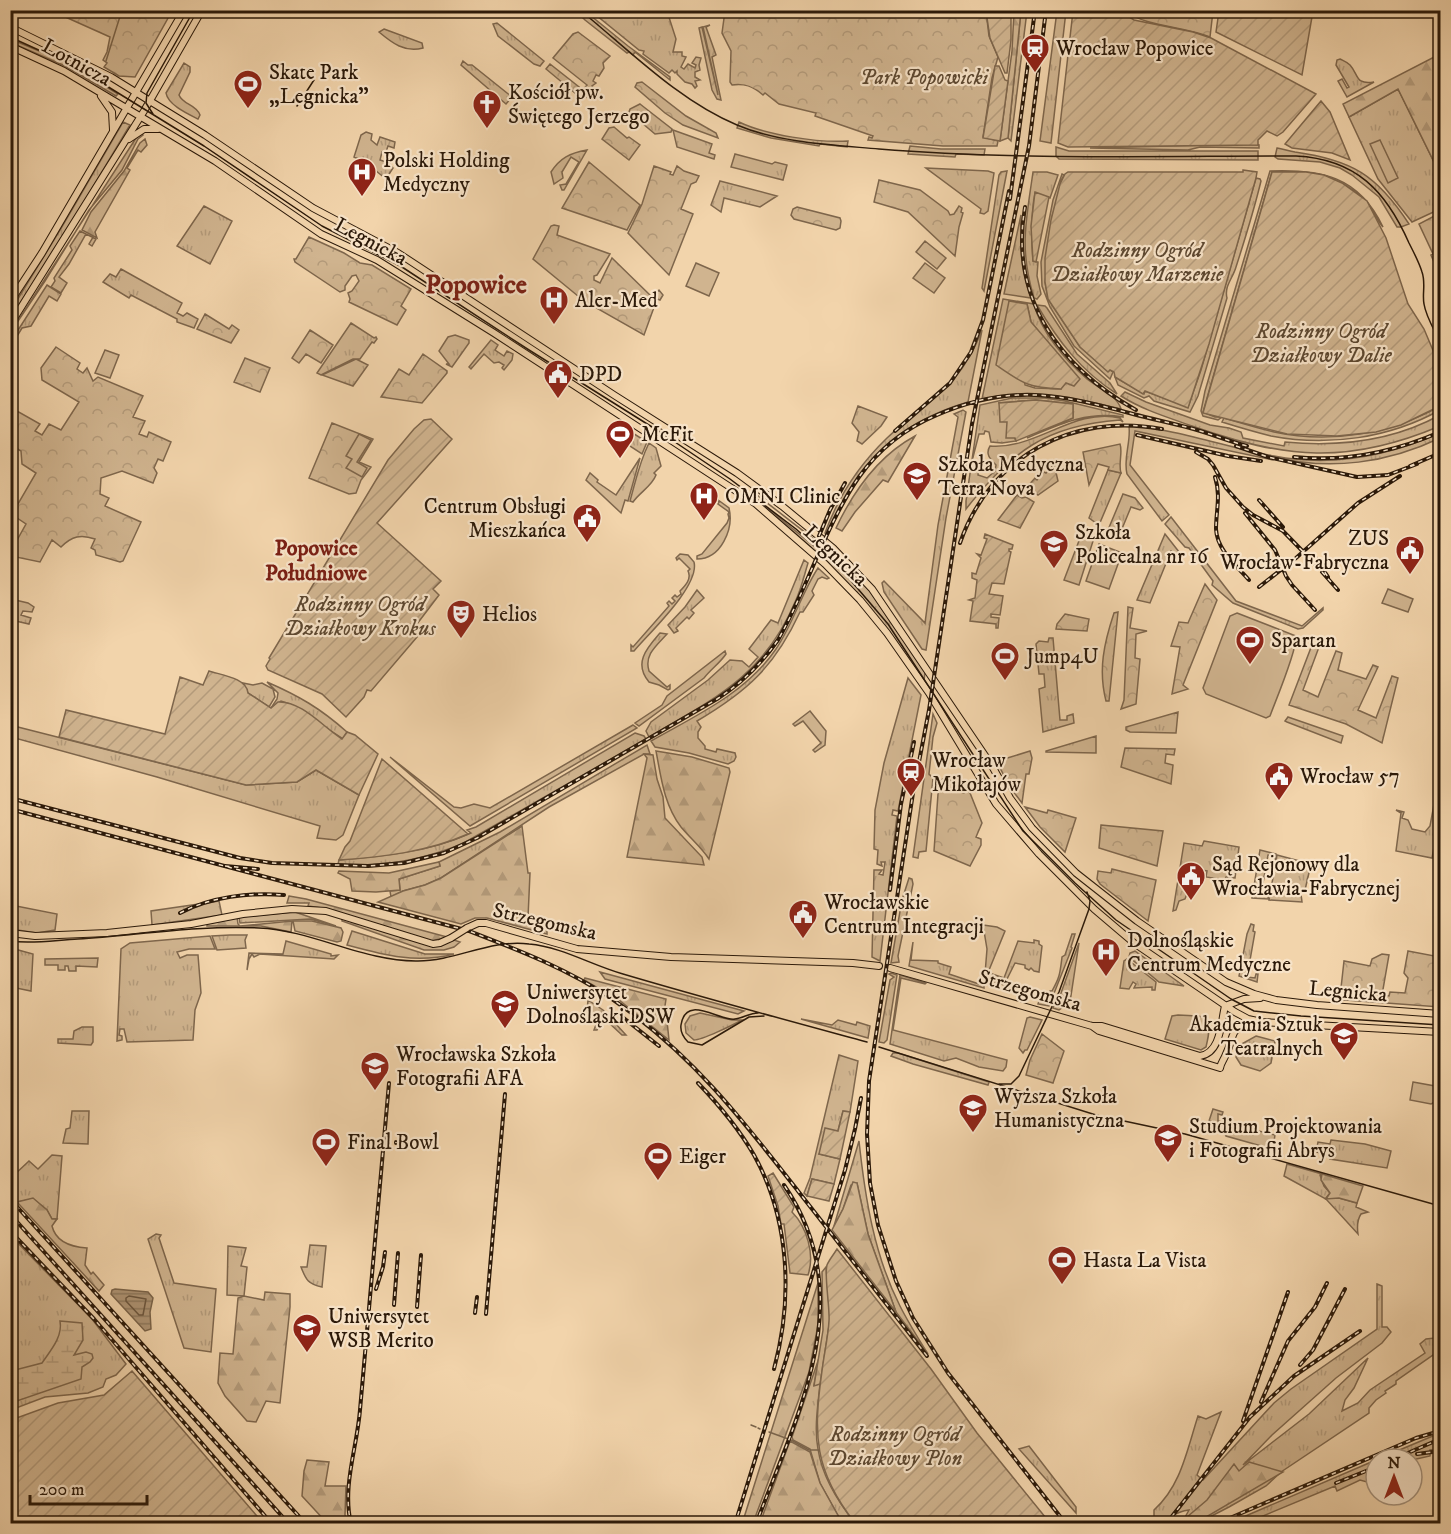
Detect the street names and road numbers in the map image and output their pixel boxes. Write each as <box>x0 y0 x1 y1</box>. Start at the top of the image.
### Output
street label: Lotnicza <box>37 33 116 93</box>
street label: Legnicka <box>330 212 411 272</box>
street label: Legnicka <box>798 519 873 592</box>
street label: Strzegomska <box>490 897 599 947</box>
street label: Strzegomska <box>975 964 1084 1018</box>
street label: Legnicka <box>1308 976 1388 1008</box>

